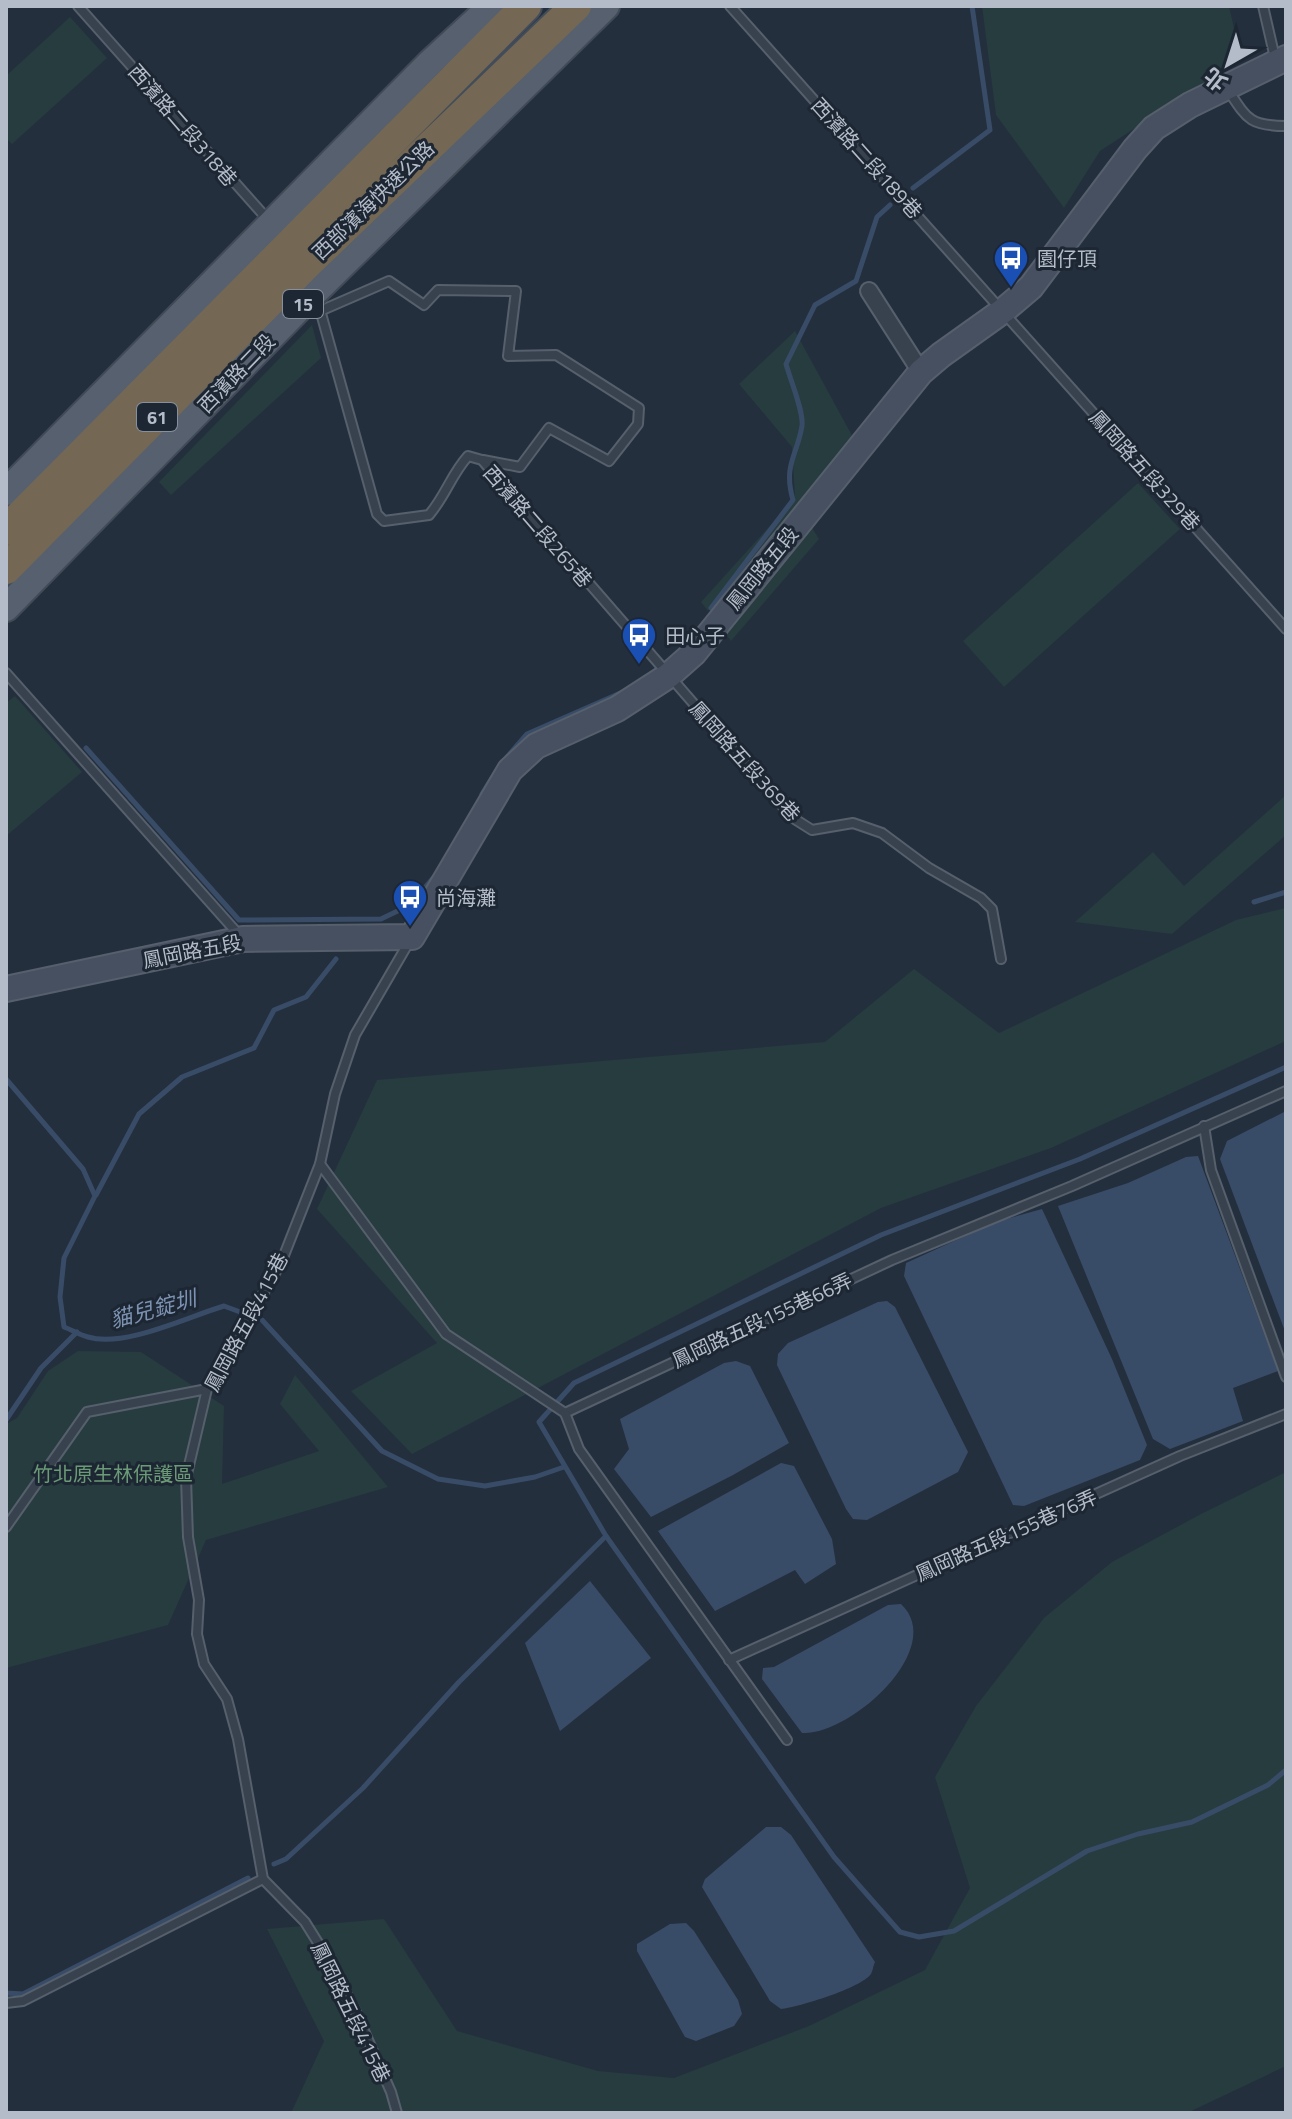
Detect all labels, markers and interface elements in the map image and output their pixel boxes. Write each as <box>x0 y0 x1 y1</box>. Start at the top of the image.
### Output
north arrow <box>1188 24 1268 104</box>
street label: 西濱路二段318巷 <box>121 57 245 193</box>
text: 北 <box>1196 59 1235 100</box>
street label: 西濱路二段189巷 <box>804 91 930 225</box>
street label: 西部濱海快速公路 <box>305 133 441 267</box>
bus stop icon: 園仔頂 <box>992 239 1030 289</box>
place label: 園仔頂 <box>1037 243 1097 274</box>
road number: 15 <box>283 290 323 318</box>
street label: 西濱路二段 <box>190 326 282 420</box>
road number: 61 <box>137 403 177 431</box>
street label: 鳳岡路五段329巷 <box>1082 403 1208 537</box>
street label: 西濱路二段265巷 <box>476 458 600 594</box>
street label: 鳳岡路五段 <box>718 519 806 617</box>
bus stop icon: 田心子 <box>620 616 658 666</box>
place label: 田心子 <box>665 620 725 651</box>
street label: 鳳岡路五段369巷 <box>682 694 808 828</box>
bus stop icon: 尚海灘 <box>391 878 429 928</box>
place label: 尚海灘 <box>436 882 496 913</box>
street label: 鳳岡路五段 <box>140 926 244 976</box>
street label: 鳳岡路五段415巷 <box>196 1247 296 1397</box>
street label: 鳳岡路五段155巷66弄 <box>667 1265 857 1375</box>
water label: 貓兒錠圳 <box>106 1280 203 1337</box>
park label: 竹北原生林保護區 <box>33 1458 193 1489</box>
street label: 鳳岡路五段155巷76弄 <box>910 1481 1102 1589</box>
street label: 鳳岡路五段415巷 <box>303 1936 399 2088</box>

